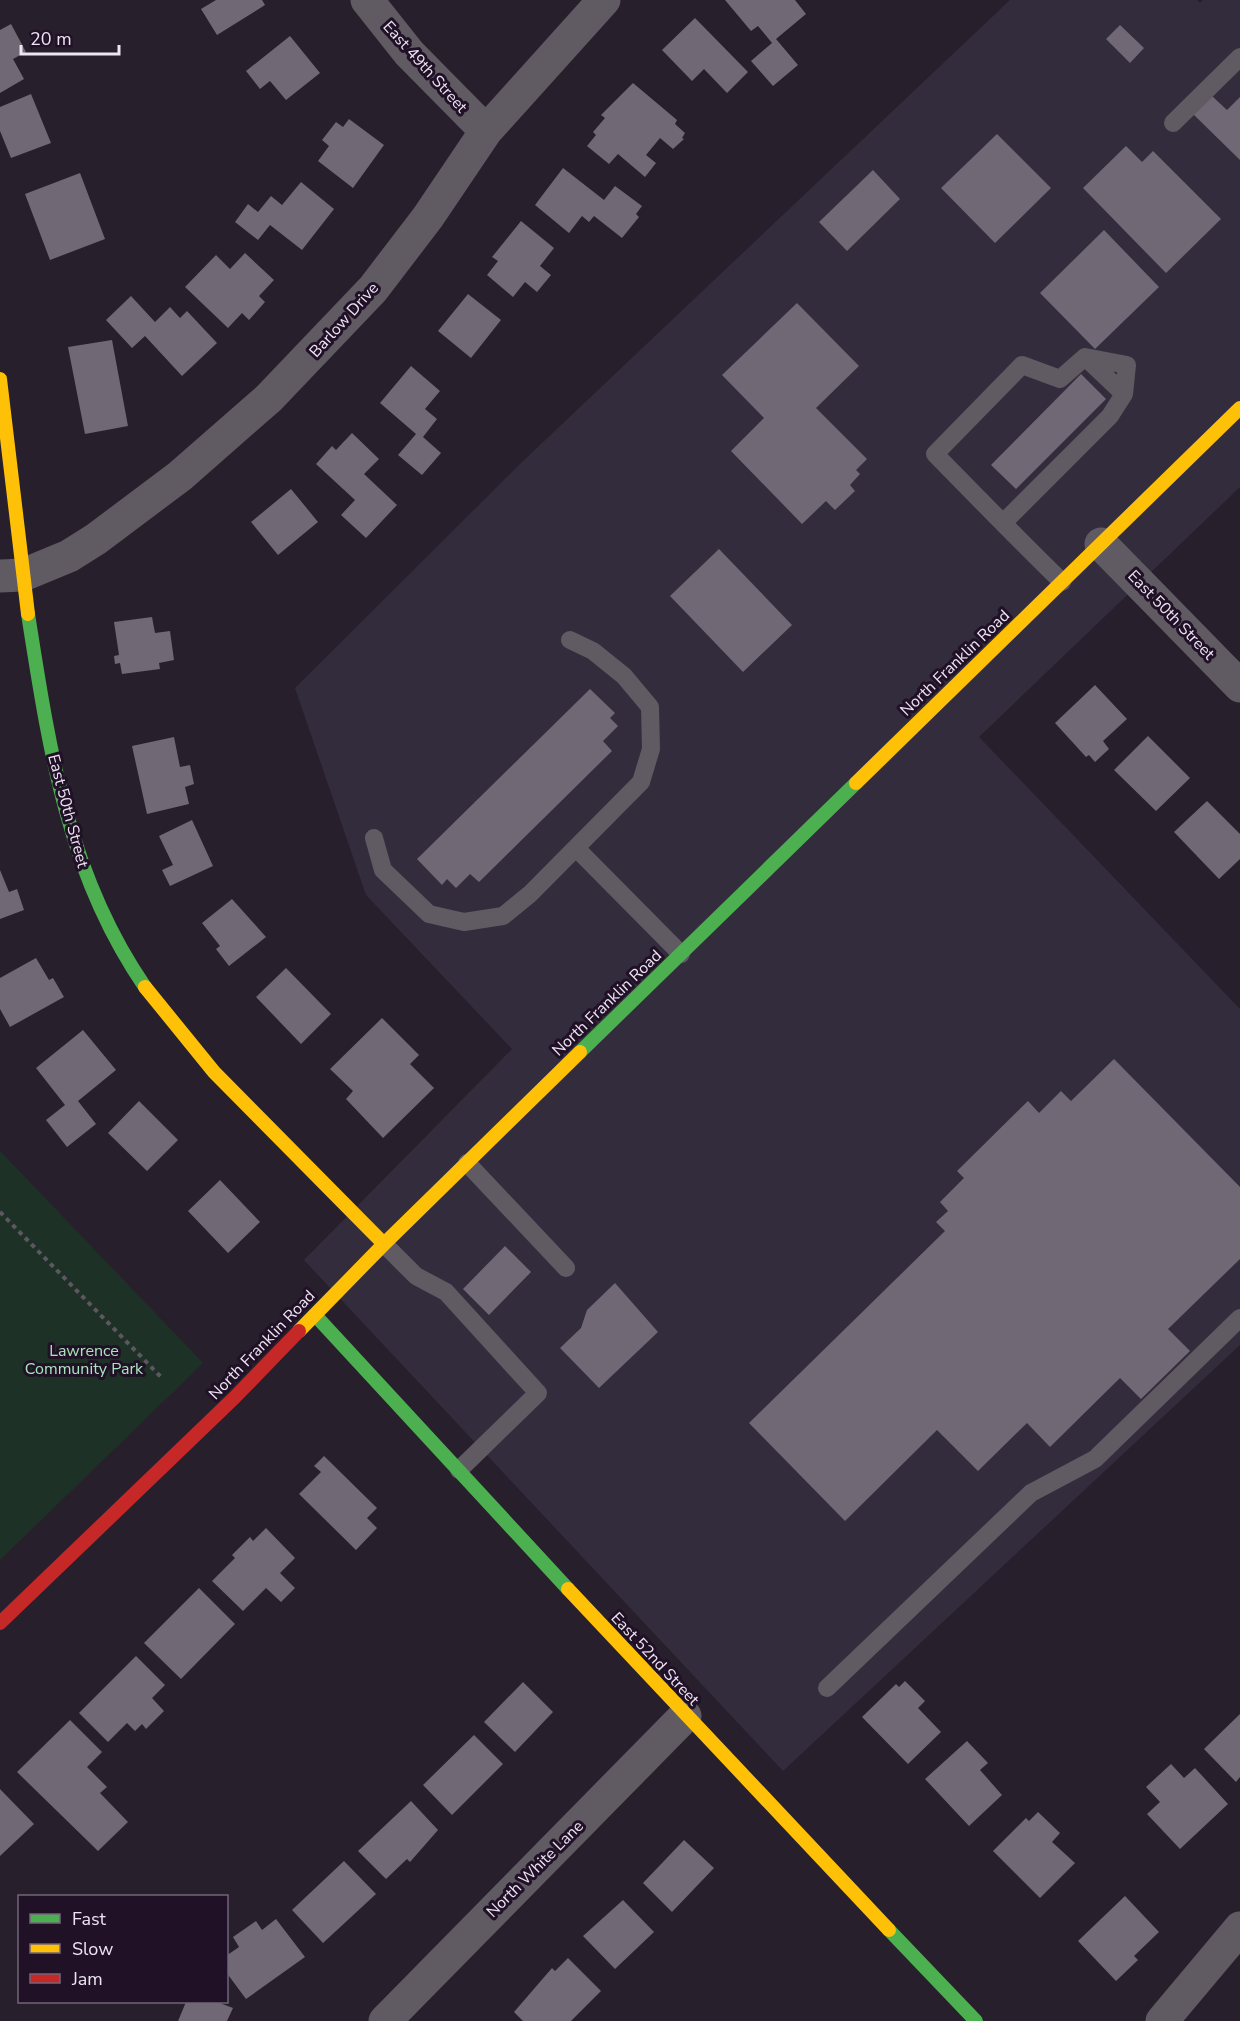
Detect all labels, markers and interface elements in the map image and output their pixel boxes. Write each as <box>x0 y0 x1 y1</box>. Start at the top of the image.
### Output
street label: East 49th Street <box>378 16 472 118</box>
scale bar <box>21 18 118 56</box>
text: 20 m <box>30 27 72 51</box>
street label: Barlow Drive <box>304 278 384 362</box>
street label: East 50th Street <box>1123 565 1220 665</box>
street label: North Franklin Road <box>895 605 1015 721</box>
street label: East 50th Street <box>42 752 94 871</box>
street label: North Franklin Road <box>547 945 667 1061</box>
street label: North Franklin Road <box>204 1285 320 1405</box>
park label: Lawrence Community Park <box>25 1340 144 1380</box>
street label: East 52nd Street <box>606 1607 704 1711</box>
street label: North White Lane <box>482 1816 588 1922</box>
legend <box>18 1895 228 2003</box>
text: Fast <box>72 1907 107 1931</box>
text: Slow <box>72 1937 113 1961</box>
text: Jam <box>71 1967 103 1991</box>

